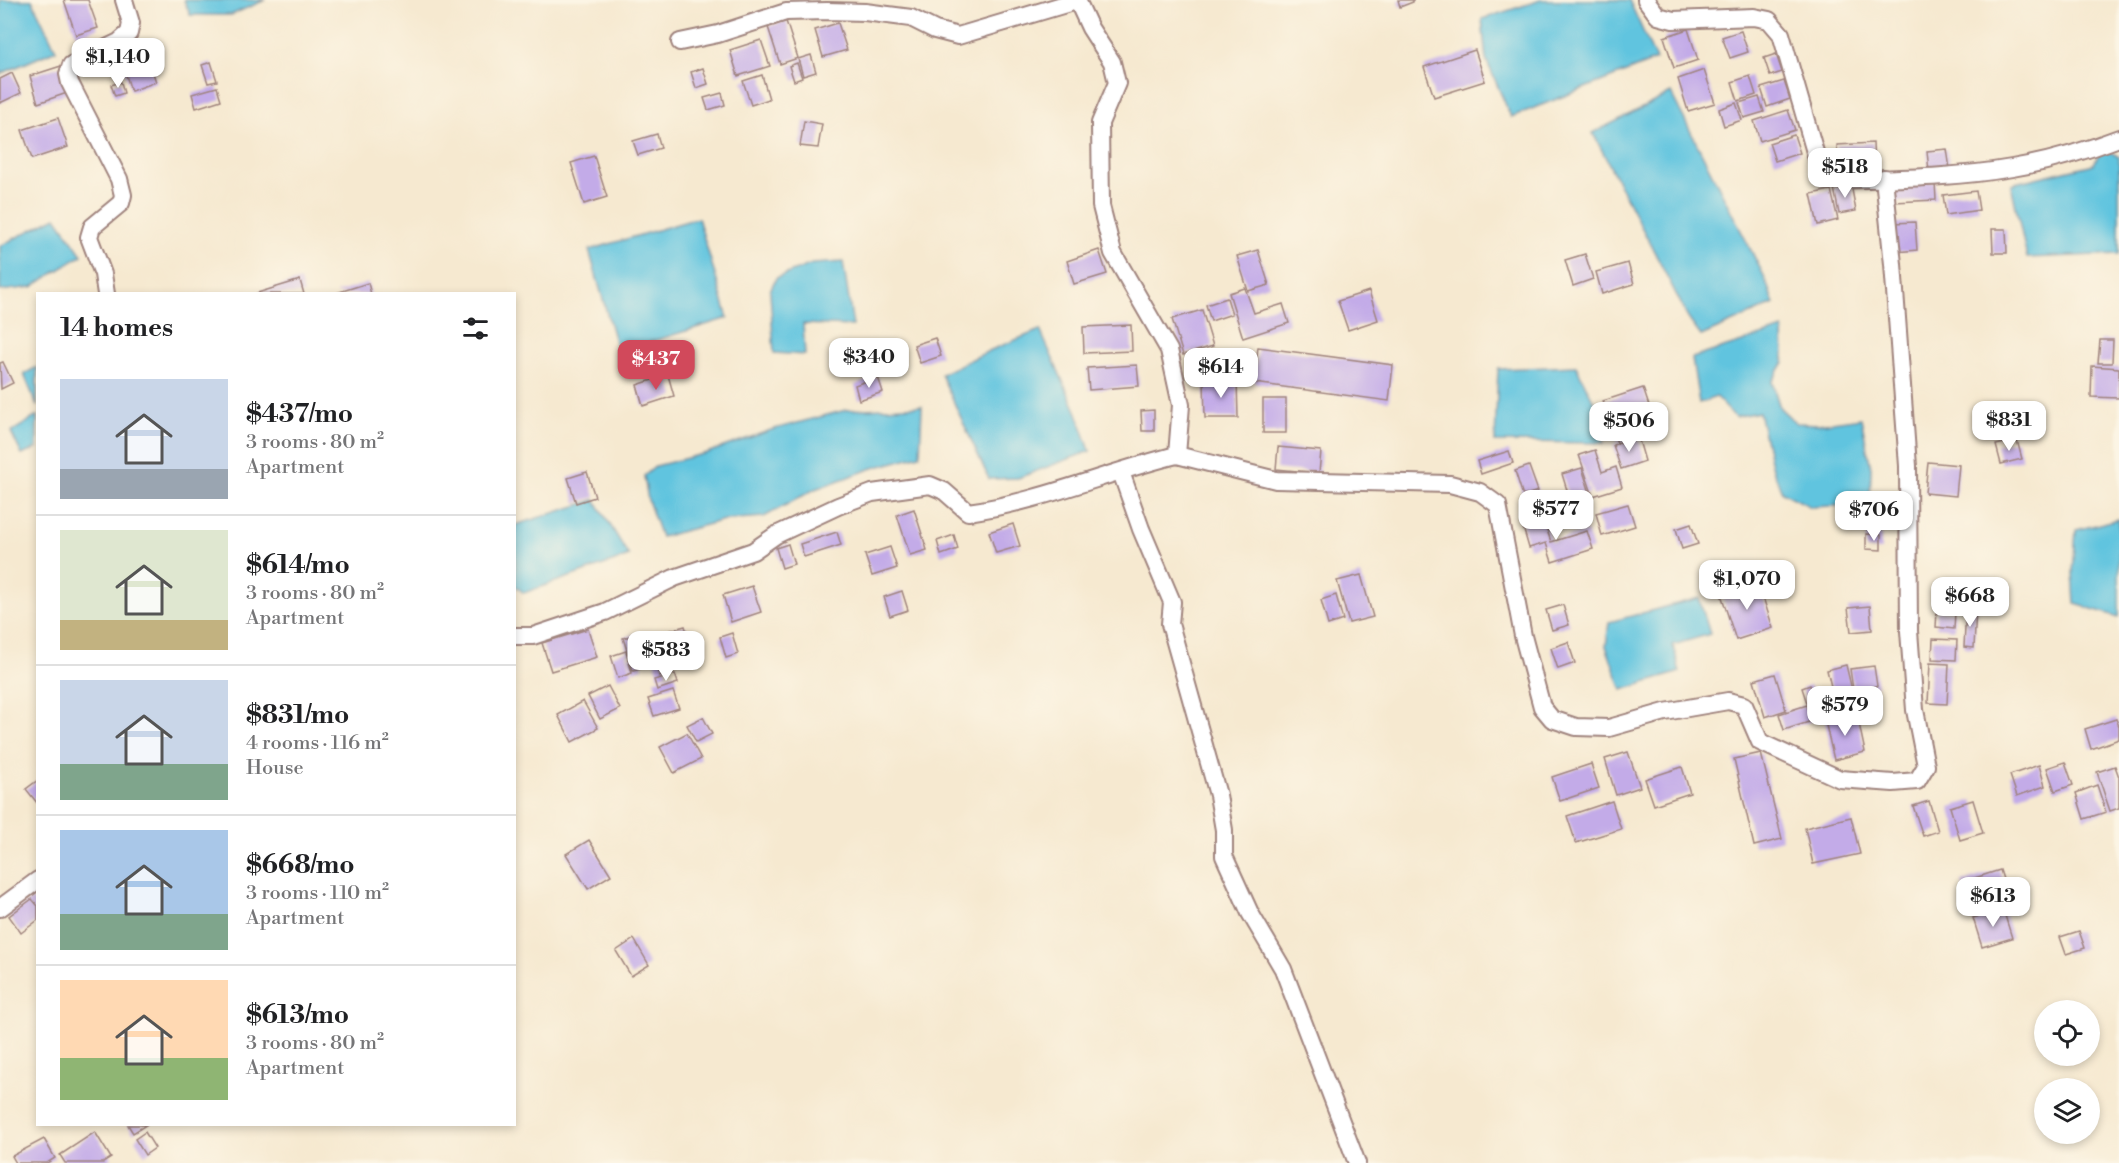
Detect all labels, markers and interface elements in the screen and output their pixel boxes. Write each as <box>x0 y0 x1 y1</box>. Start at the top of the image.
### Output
pin: $1,140 <box>69 38 167 89</box>
text: $1,140 <box>86 45 150 70</box>
pin: $518 <box>1809 148 1881 199</box>
text: $518 <box>1822 155 1868 180</box>
text: 14 homes <box>60 312 173 344</box>
icon: filters <box>459 312 492 345</box>
pin: $340 <box>833 338 905 389</box>
pin: $437 <box>620 340 692 391</box>
text: $340 <box>843 345 895 370</box>
text: $437 <box>632 347 680 372</box>
pin: $614 <box>1185 348 1257 399</box>
text: $614 <box>1198 355 1244 380</box>
text: $437/mo <box>246 398 353 430</box>
pin: $831 <box>1973 401 2045 452</box>
pin: $506 <box>1593 402 1665 453</box>
icon: home <box>108 403 180 475</box>
text: $831 <box>1986 408 2032 433</box>
text: $506 <box>1603 409 1655 434</box>
text: 3 rooms · 80 m² <box>246 430 384 455</box>
text: Apartment <box>246 455 344 480</box>
pin: $577 <box>1520 490 1592 541</box>
pin: $706 <box>1838 491 1910 542</box>
text: $577 <box>1533 497 1580 522</box>
text: $706 <box>1849 498 1899 523</box>
text: $614/mo <box>246 549 350 581</box>
icon: home <box>108 554 180 626</box>
pin: $1,070 <box>1698 560 1796 611</box>
text: $1,070 <box>1713 567 1781 592</box>
pin: $668 <box>1934 577 2006 628</box>
text: 3 rooms · 80 m² <box>246 581 384 606</box>
text: $668 <box>1945 584 1995 609</box>
text: Apartment <box>246 606 344 631</box>
pin: $583 <box>630 631 702 682</box>
text: $583 <box>641 638 691 663</box>
pin: $579 <box>1809 686 1881 737</box>
text: $579 <box>1821 693 1869 718</box>
text: $831/mo <box>246 699 349 731</box>
icon: home <box>108 704 180 776</box>
text: 4 rooms · 116 m² <box>246 731 389 756</box>
text: House <box>246 756 304 781</box>
text: $668/mo <box>246 849 355 881</box>
icon: home <box>108 854 180 926</box>
pin: $613 <box>1957 877 2029 928</box>
text: 3 rooms · 110 m² <box>246 881 389 906</box>
text: $613 <box>1970 884 2016 909</box>
text: Apartment <box>246 906 344 931</box>
text: $613/mo <box>246 999 349 1031</box>
map controls <box>2034 1000 2100 1144</box>
button: locate <box>2034 1000 2100 1066</box>
icon: home <box>108 1004 180 1076</box>
text: 3 rooms · 80 m² <box>246 1031 384 1056</box>
text: Apartment <box>246 1056 344 1081</box>
button: layers <box>2034 1078 2100 1144</box>

